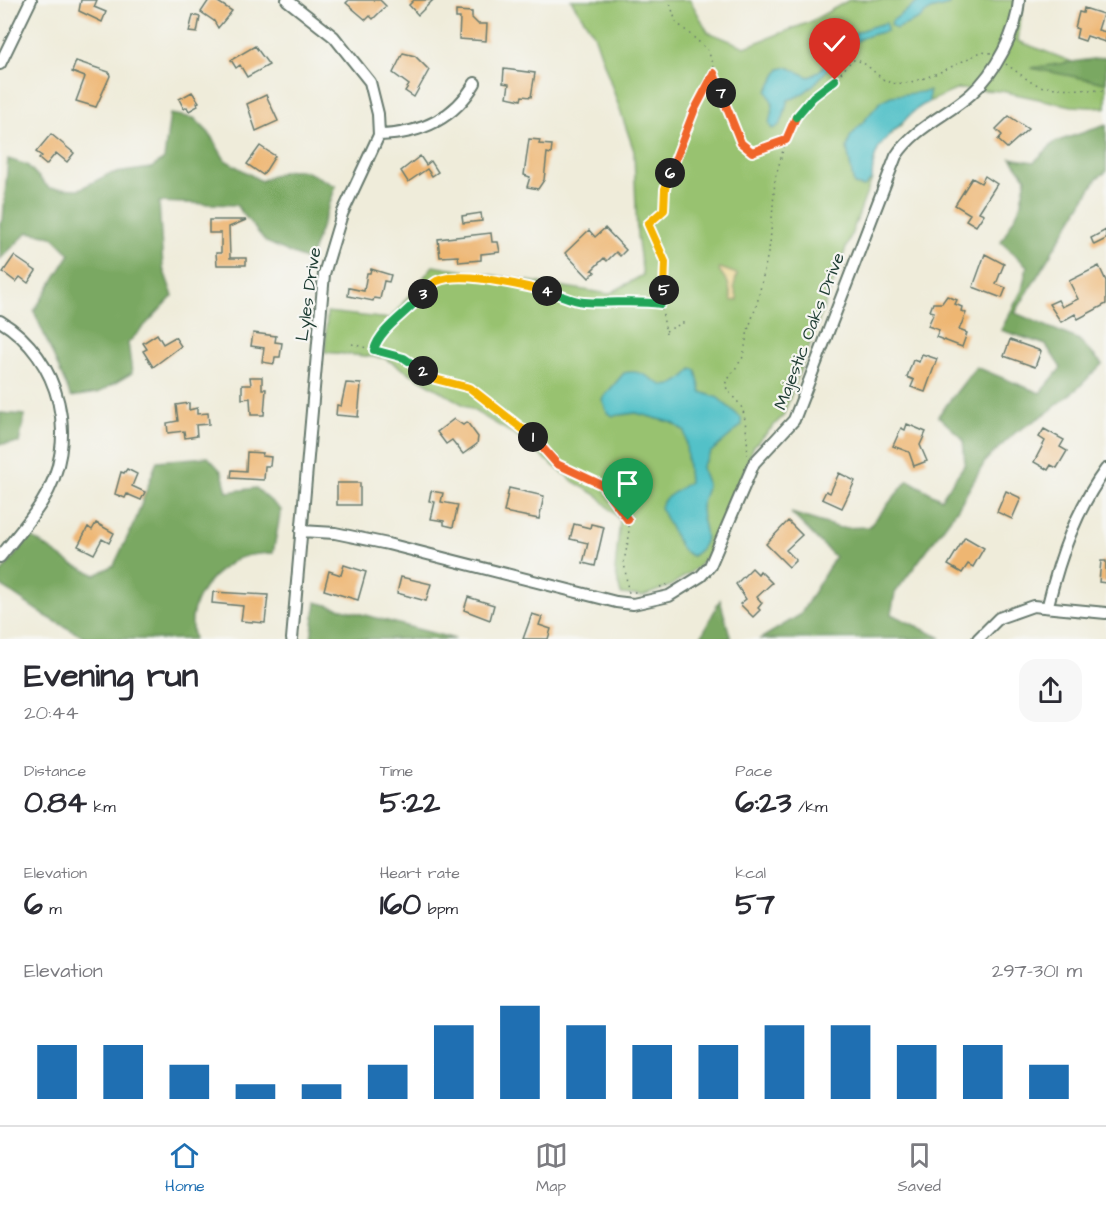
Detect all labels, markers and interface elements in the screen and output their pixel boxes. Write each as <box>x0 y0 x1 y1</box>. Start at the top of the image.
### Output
pin <box>809 18 860 80</box>
icon: check <box>818 27 851 60</box>
pin: 7 <box>706 78 736 108</box>
text: 7 <box>716 82 726 104</box>
pin: 6 <box>655 158 685 188</box>
text: 6 <box>665 162 675 184</box>
street label: Lyles Drive <box>290 245 328 343</box>
street label: Majestic Oaks Drive <box>768 249 851 413</box>
pin: 5 <box>649 275 679 305</box>
pin: 4 <box>532 276 562 306</box>
pin: 3 <box>408 279 438 309</box>
text: 5 <box>658 279 670 301</box>
text: 4 <box>542 280 552 302</box>
text: 3 <box>419 283 427 305</box>
pin: 2 <box>408 356 438 386</box>
text: 2 <box>418 360 428 382</box>
pin: 1 <box>518 422 548 452</box>
text: 1 <box>532 426 534 448</box>
pin <box>602 458 653 520</box>
icon: arrive <box>611 467 644 500</box>
text: Evening run <box>24 653 198 699</box>
button: share <box>1019 659 1082 722</box>
text: 20:44 <box>24 699 79 727</box>
text: Distance <box>24 760 86 782</box>
text: Time <box>380 760 413 782</box>
text: Pace <box>735 760 772 782</box>
text: 0.84 <box>24 782 87 824</box>
text: 5:22 <box>380 782 440 824</box>
text: 6:23 <box>735 782 792 824</box>
text: km <box>87 796 116 818</box>
text: /km <box>792 796 828 818</box>
text: Elevation <box>24 862 87 884</box>
text: Heart rate <box>380 862 460 884</box>
text: kcal <box>735 862 766 884</box>
text: 6 <box>24 884 43 926</box>
text: 160 <box>380 884 421 926</box>
text: 57 <box>735 884 775 926</box>
text: m <box>43 898 62 920</box>
text: bpm <box>421 898 458 920</box>
text: Elevation <box>24 957 103 985</box>
text: 297–301 m <box>992 957 1082 985</box>
tab: Home <box>165 1139 205 1197</box>
tab: Map <box>535 1139 568 1197</box>
tab: Saved <box>897 1139 941 1197</box>

